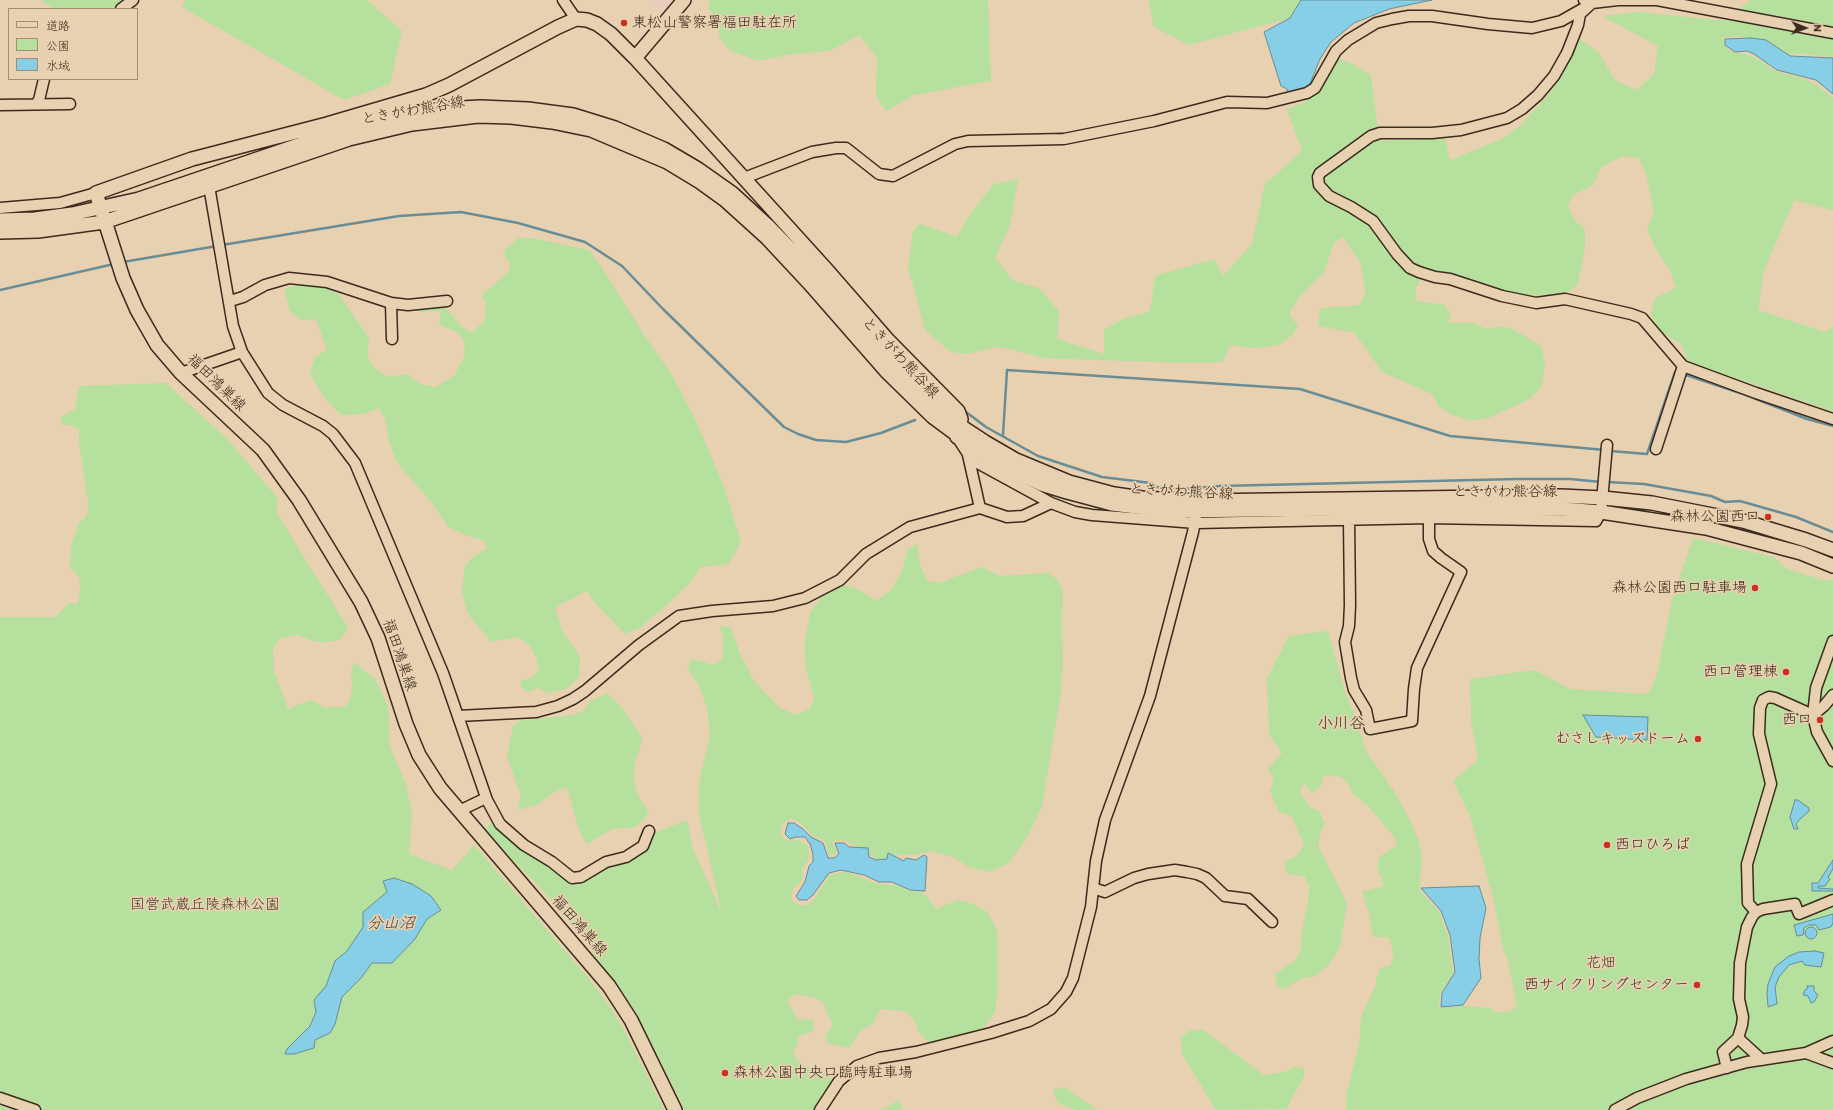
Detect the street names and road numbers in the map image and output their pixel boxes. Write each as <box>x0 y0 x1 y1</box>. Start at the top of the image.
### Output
street label: ときがわ熊谷線 <box>360 93 466 129</box>
street label: ときがわ熊谷線 <box>858 313 942 403</box>
street label: 福田鴻巣線 <box>183 350 249 416</box>
street label: ときがわ熊谷線 <box>1128 480 1234 504</box>
street label: ときがわ熊谷線 <box>1453 483 1557 501</box>
street label: 福田鴻巣線 <box>378 617 420 693</box>
street label: 福田鴻巣線 <box>548 892 610 960</box>

